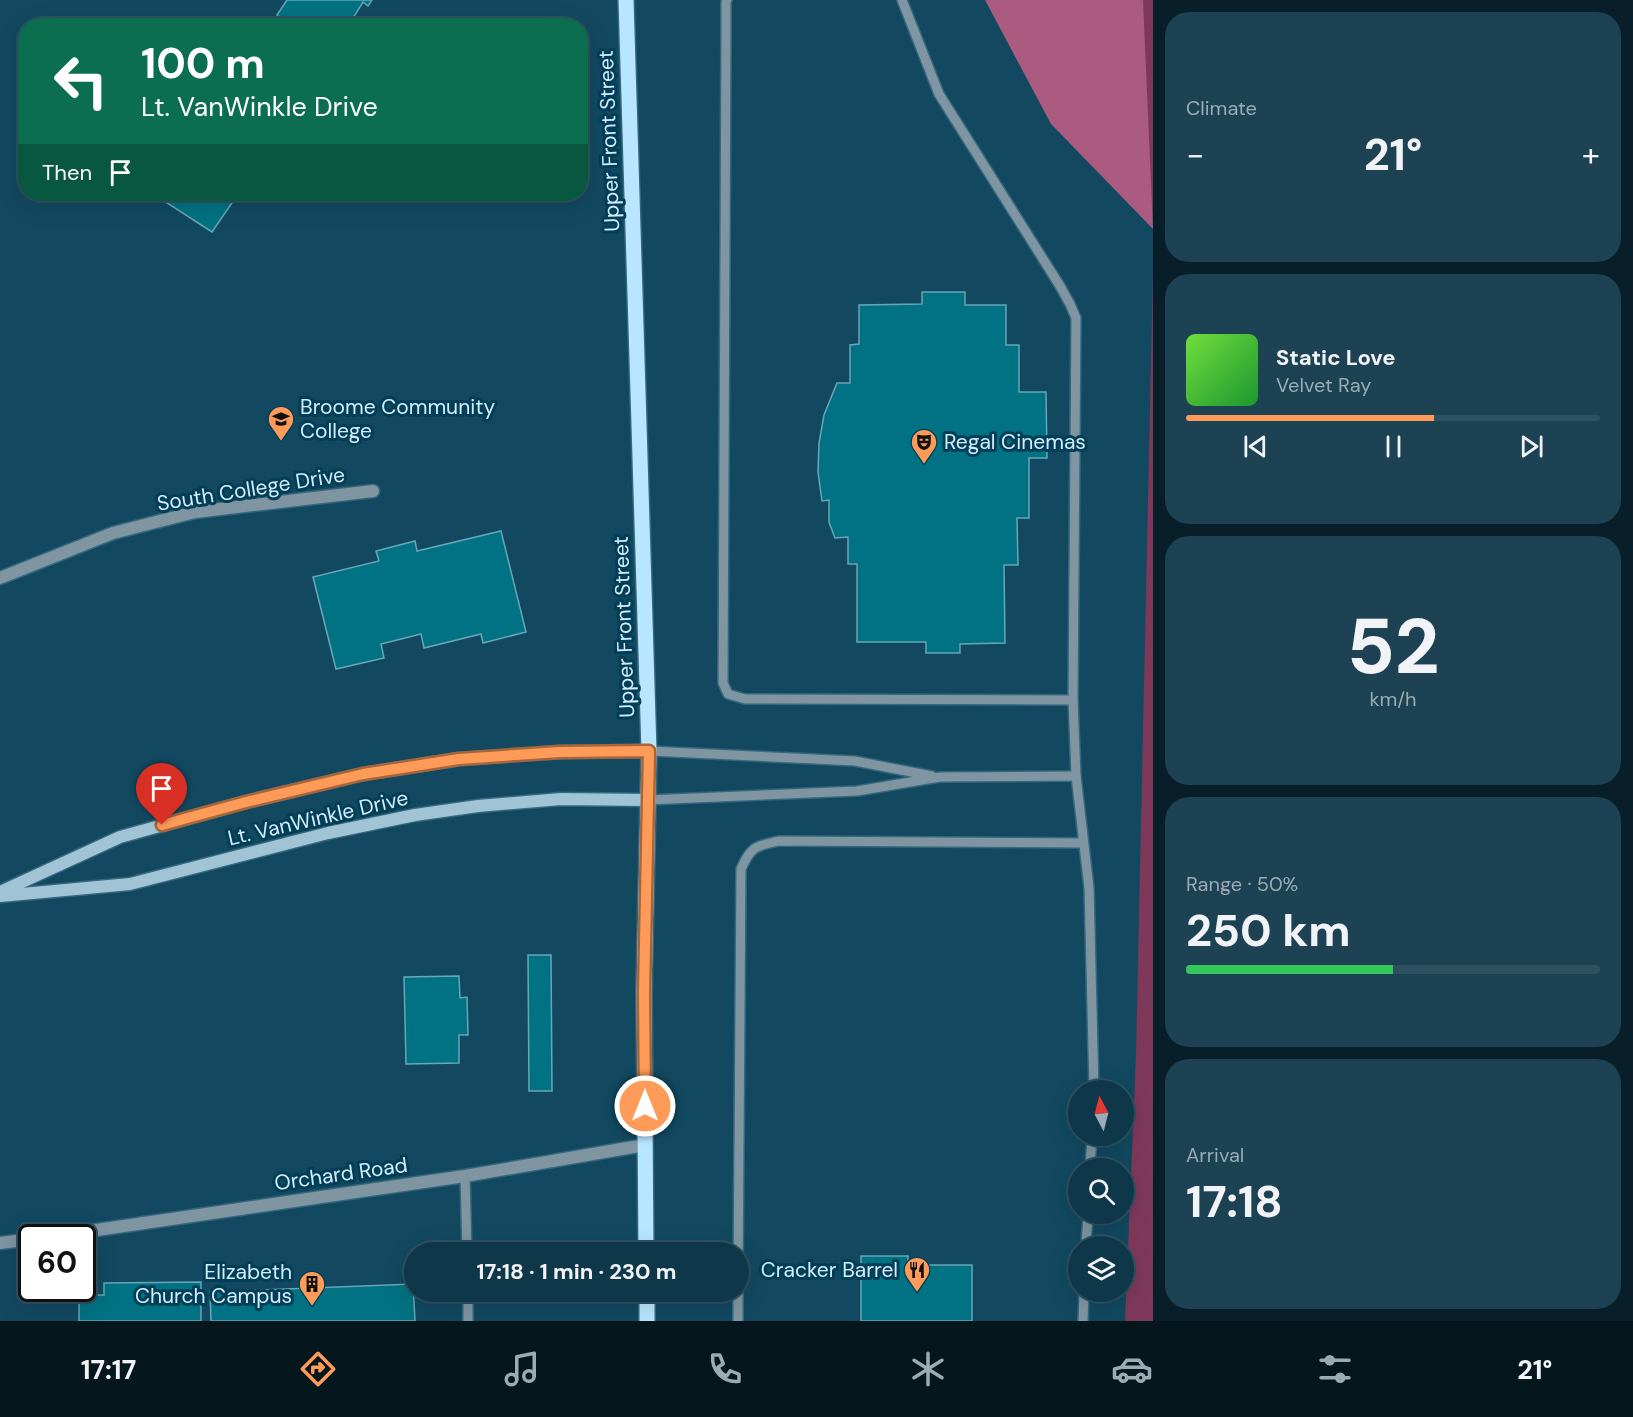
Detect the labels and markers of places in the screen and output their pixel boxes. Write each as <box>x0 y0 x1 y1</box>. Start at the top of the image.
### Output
place label: Broome Community College <box>300 393 495 445</box>
school or university icon: Broome Community College <box>266 404 296 442</box>
theatre icon: Regal Cinemas <box>909 427 939 465</box>
place label: Regal Cinemas <box>944 428 1086 456</box>
pin <box>136 763 187 825</box>
restaurant icon: Cracker Barrel <box>902 1255 932 1293</box>
place label: Cracker Barrel <box>761 1256 898 1284</box>
place label: Elizabeth Church Campus <box>135 1258 292 1310</box>
building icon: Elizabeth Church Campus <box>297 1269 327 1307</box>

